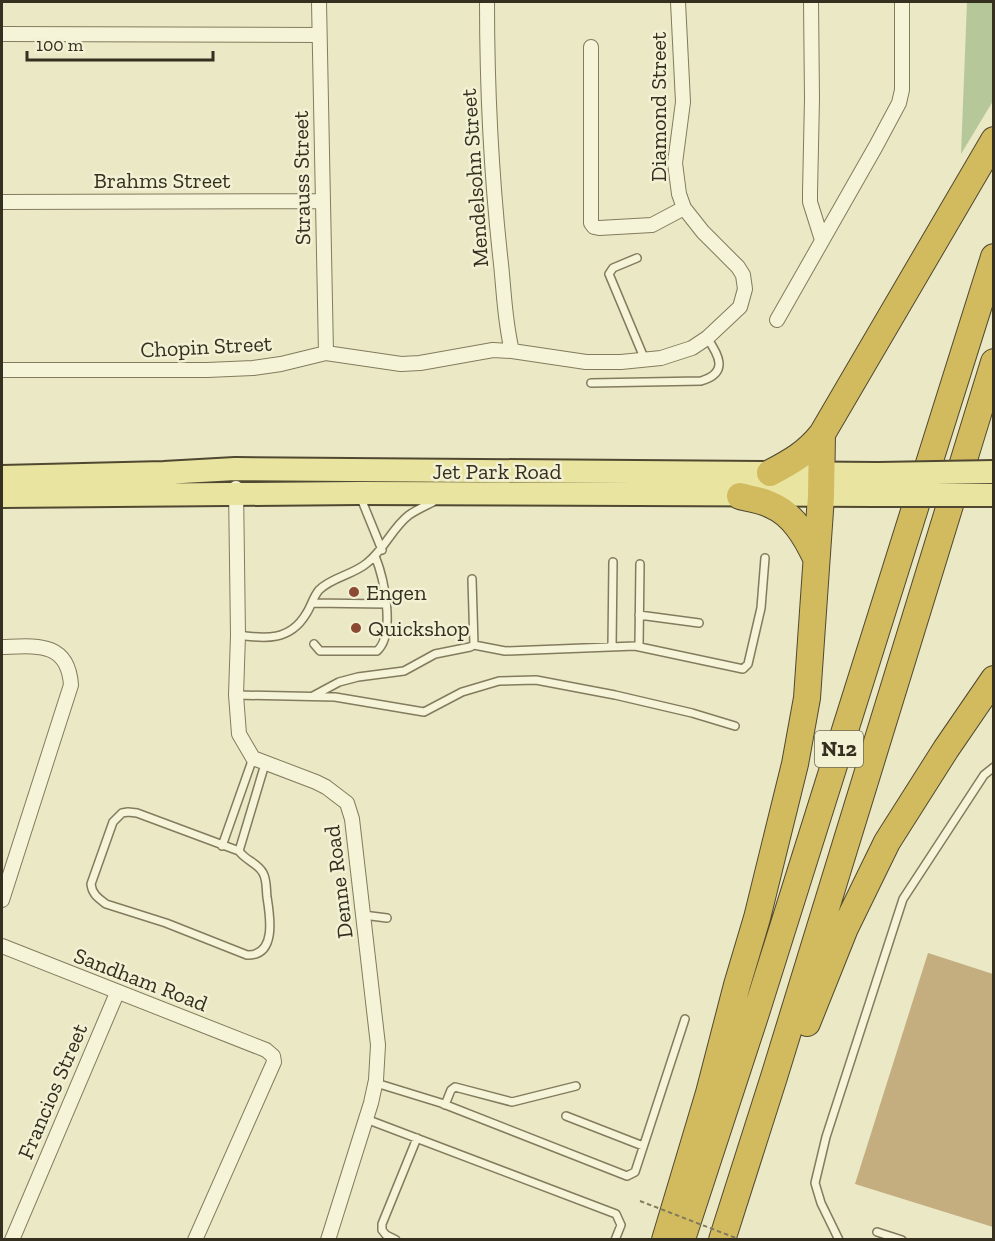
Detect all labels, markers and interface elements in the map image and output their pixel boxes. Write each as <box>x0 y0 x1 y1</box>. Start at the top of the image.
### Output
scale bar <box>27 24 213 62</box>
street label: Diamond Street <box>645 31 672 182</box>
text: 100 m <box>36 34 84 56</box>
street label: Mendelsohn Street <box>455 87 494 268</box>
street label: Strauss Street <box>287 110 316 245</box>
street label: Brahms Street <box>93 167 231 194</box>
street label: Chopin Street <box>140 330 273 363</box>
street label: Jet Park Road <box>433 458 561 485</box>
place label: Engen <box>366 579 427 606</box>
marker: Engen <box>347 585 361 599</box>
place label: Quickshop <box>368 615 470 642</box>
marker: Quickshop <box>349 621 363 635</box>
road number: N12 <box>815 731 863 767</box>
street label: Denne Road <box>318 824 359 940</box>
street label: Sandham Road <box>70 942 212 1017</box>
street label: Francios Street <box>12 1018 94 1163</box>

